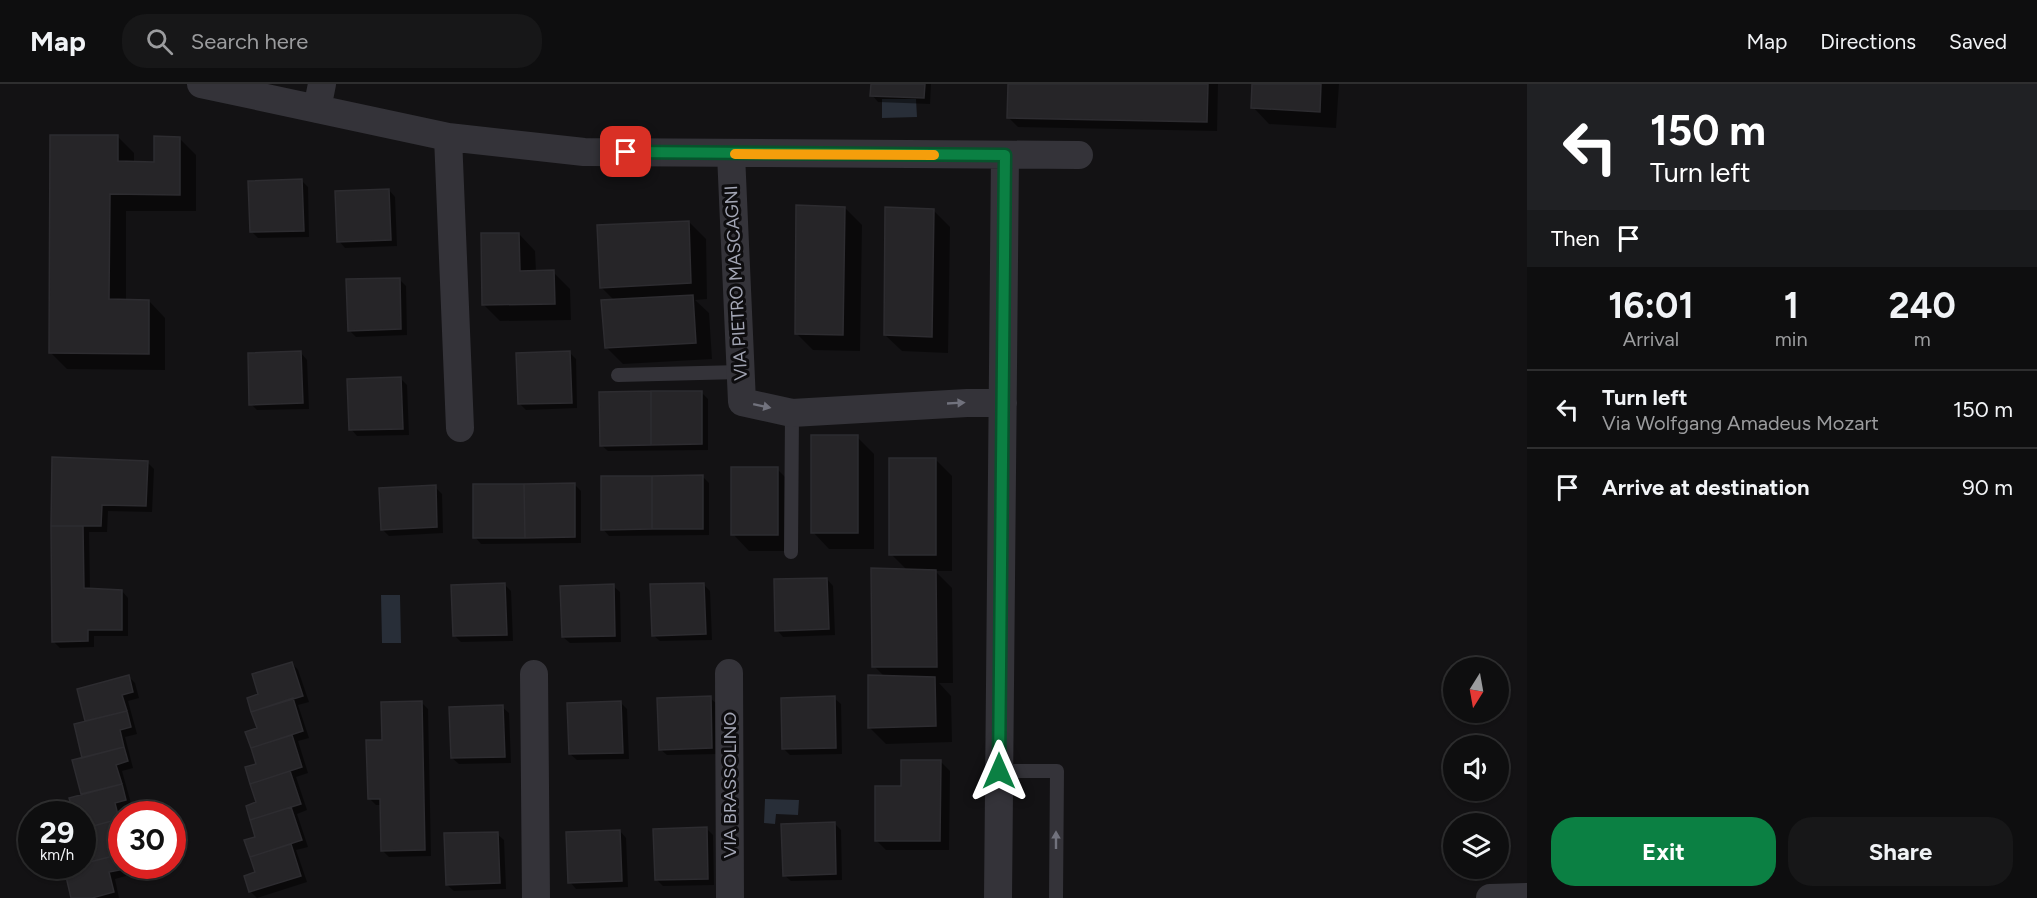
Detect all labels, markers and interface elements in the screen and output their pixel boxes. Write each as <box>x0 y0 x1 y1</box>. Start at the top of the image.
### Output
search box <box>122 14 542 68</box>
text: Map <box>30 24 86 58</box>
icon: search <box>143 25 176 58</box>
text: Search here <box>191 28 308 55</box>
text: Map <box>1746 29 1787 54</box>
text: Directions <box>1820 29 1916 54</box>
text: Saved <box>1949 29 2007 54</box>
text: 150 m <box>1650 105 1766 156</box>
icon: left <box>1551 108 1629 186</box>
pin <box>600 126 651 177</box>
icon: arrive <box>609 135 642 168</box>
text: Turn left <box>1650 156 1750 189</box>
street label: VIA PIETRO MASCAGNI <box>720 185 752 381</box>
icon: arrive <box>1612 222 1645 255</box>
text: Then <box>1551 225 1600 252</box>
text: 16:01 <box>1608 284 1694 327</box>
text: 1 <box>1784 284 1799 327</box>
text: 240 <box>1889 284 1956 327</box>
text: Arrival <box>1623 327 1679 351</box>
text: min <box>1775 327 1808 351</box>
text: m <box>1914 327 1931 351</box>
text: Turn left <box>1602 384 1688 411</box>
icon: left <box>1551 393 1584 426</box>
text: 150 m <box>1953 396 2013 423</box>
one-way arrow <box>946 399 965 408</box>
one-way arrow <box>752 402 771 411</box>
text: Via Wolfgang Amadeus Mozart <box>1602 411 1879 435</box>
icon: arrive <box>1551 471 1584 504</box>
text: Arrive at destination <box>1602 474 1810 501</box>
text: 90 m <box>1962 474 2013 501</box>
north arrow <box>1443 657 1509 723</box>
map controls <box>1443 657 1509 879</box>
street label: VIA BRASSOLINO <box>719 712 741 858</box>
button: sound <box>1443 735 1509 801</box>
position arrow <box>967 739 1031 803</box>
speed limit sign: 30 <box>108 801 186 879</box>
button: layers <box>1443 813 1509 879</box>
text: 29 <box>40 814 74 851</box>
button: Exit <box>1551 817 1776 886</box>
button: Share <box>1788 817 2013 886</box>
one-way arrow <box>1051 830 1061 849</box>
text: km/h <box>40 846 74 864</box>

